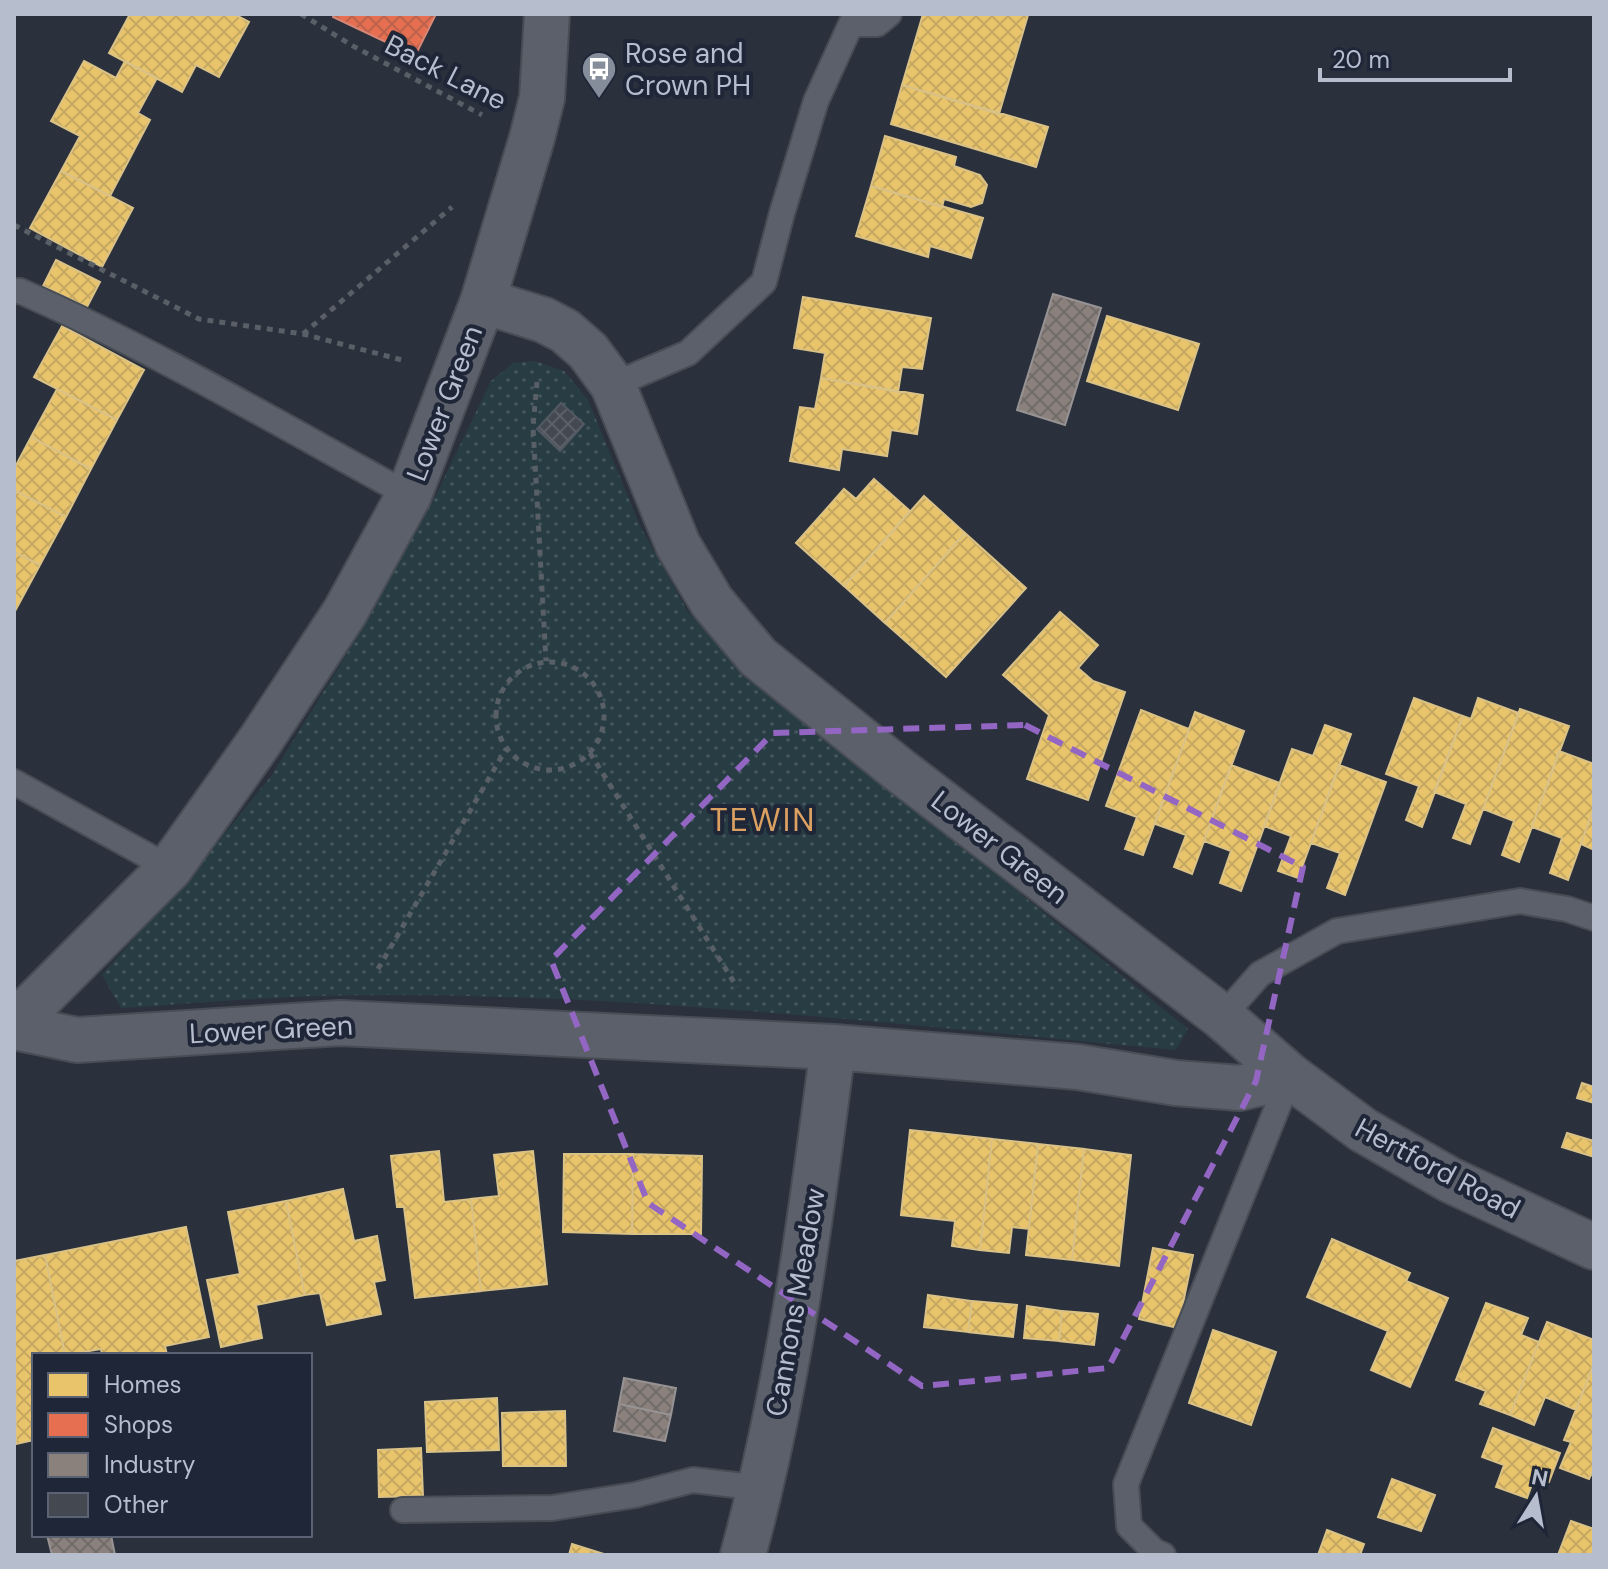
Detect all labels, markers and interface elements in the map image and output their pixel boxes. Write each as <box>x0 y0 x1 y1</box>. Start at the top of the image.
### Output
street label: Back Lane <box>379 26 513 119</box>
scale bar <box>1320 32 1510 82</box>
place label: Rose and Crown PH <box>625 35 751 104</box>
text: 20 m <box>1332 44 1390 75</box>
bus stop icon: Rose and Crown PH <box>580 50 618 100</box>
street label: Lower Green <box>398 320 491 486</box>
street label: Lower Green <box>924 782 1076 912</box>
district label: TEWIN <box>710 799 816 841</box>
street label: Lower Green <box>188 1007 354 1052</box>
street label: Hertford Road <box>1349 1109 1527 1227</box>
street label: Cannons Meadow <box>757 1185 834 1419</box>
legend <box>32 1353 312 1537</box>
text: Homes <box>104 1369 182 1400</box>
text: Shops <box>104 1409 173 1440</box>
text: Industry <box>104 1449 195 1480</box>
north arrow <box>1496 1457 1576 1537</box>
text: N <box>1529 1462 1550 1494</box>
text: Other <box>104 1489 168 1520</box>

